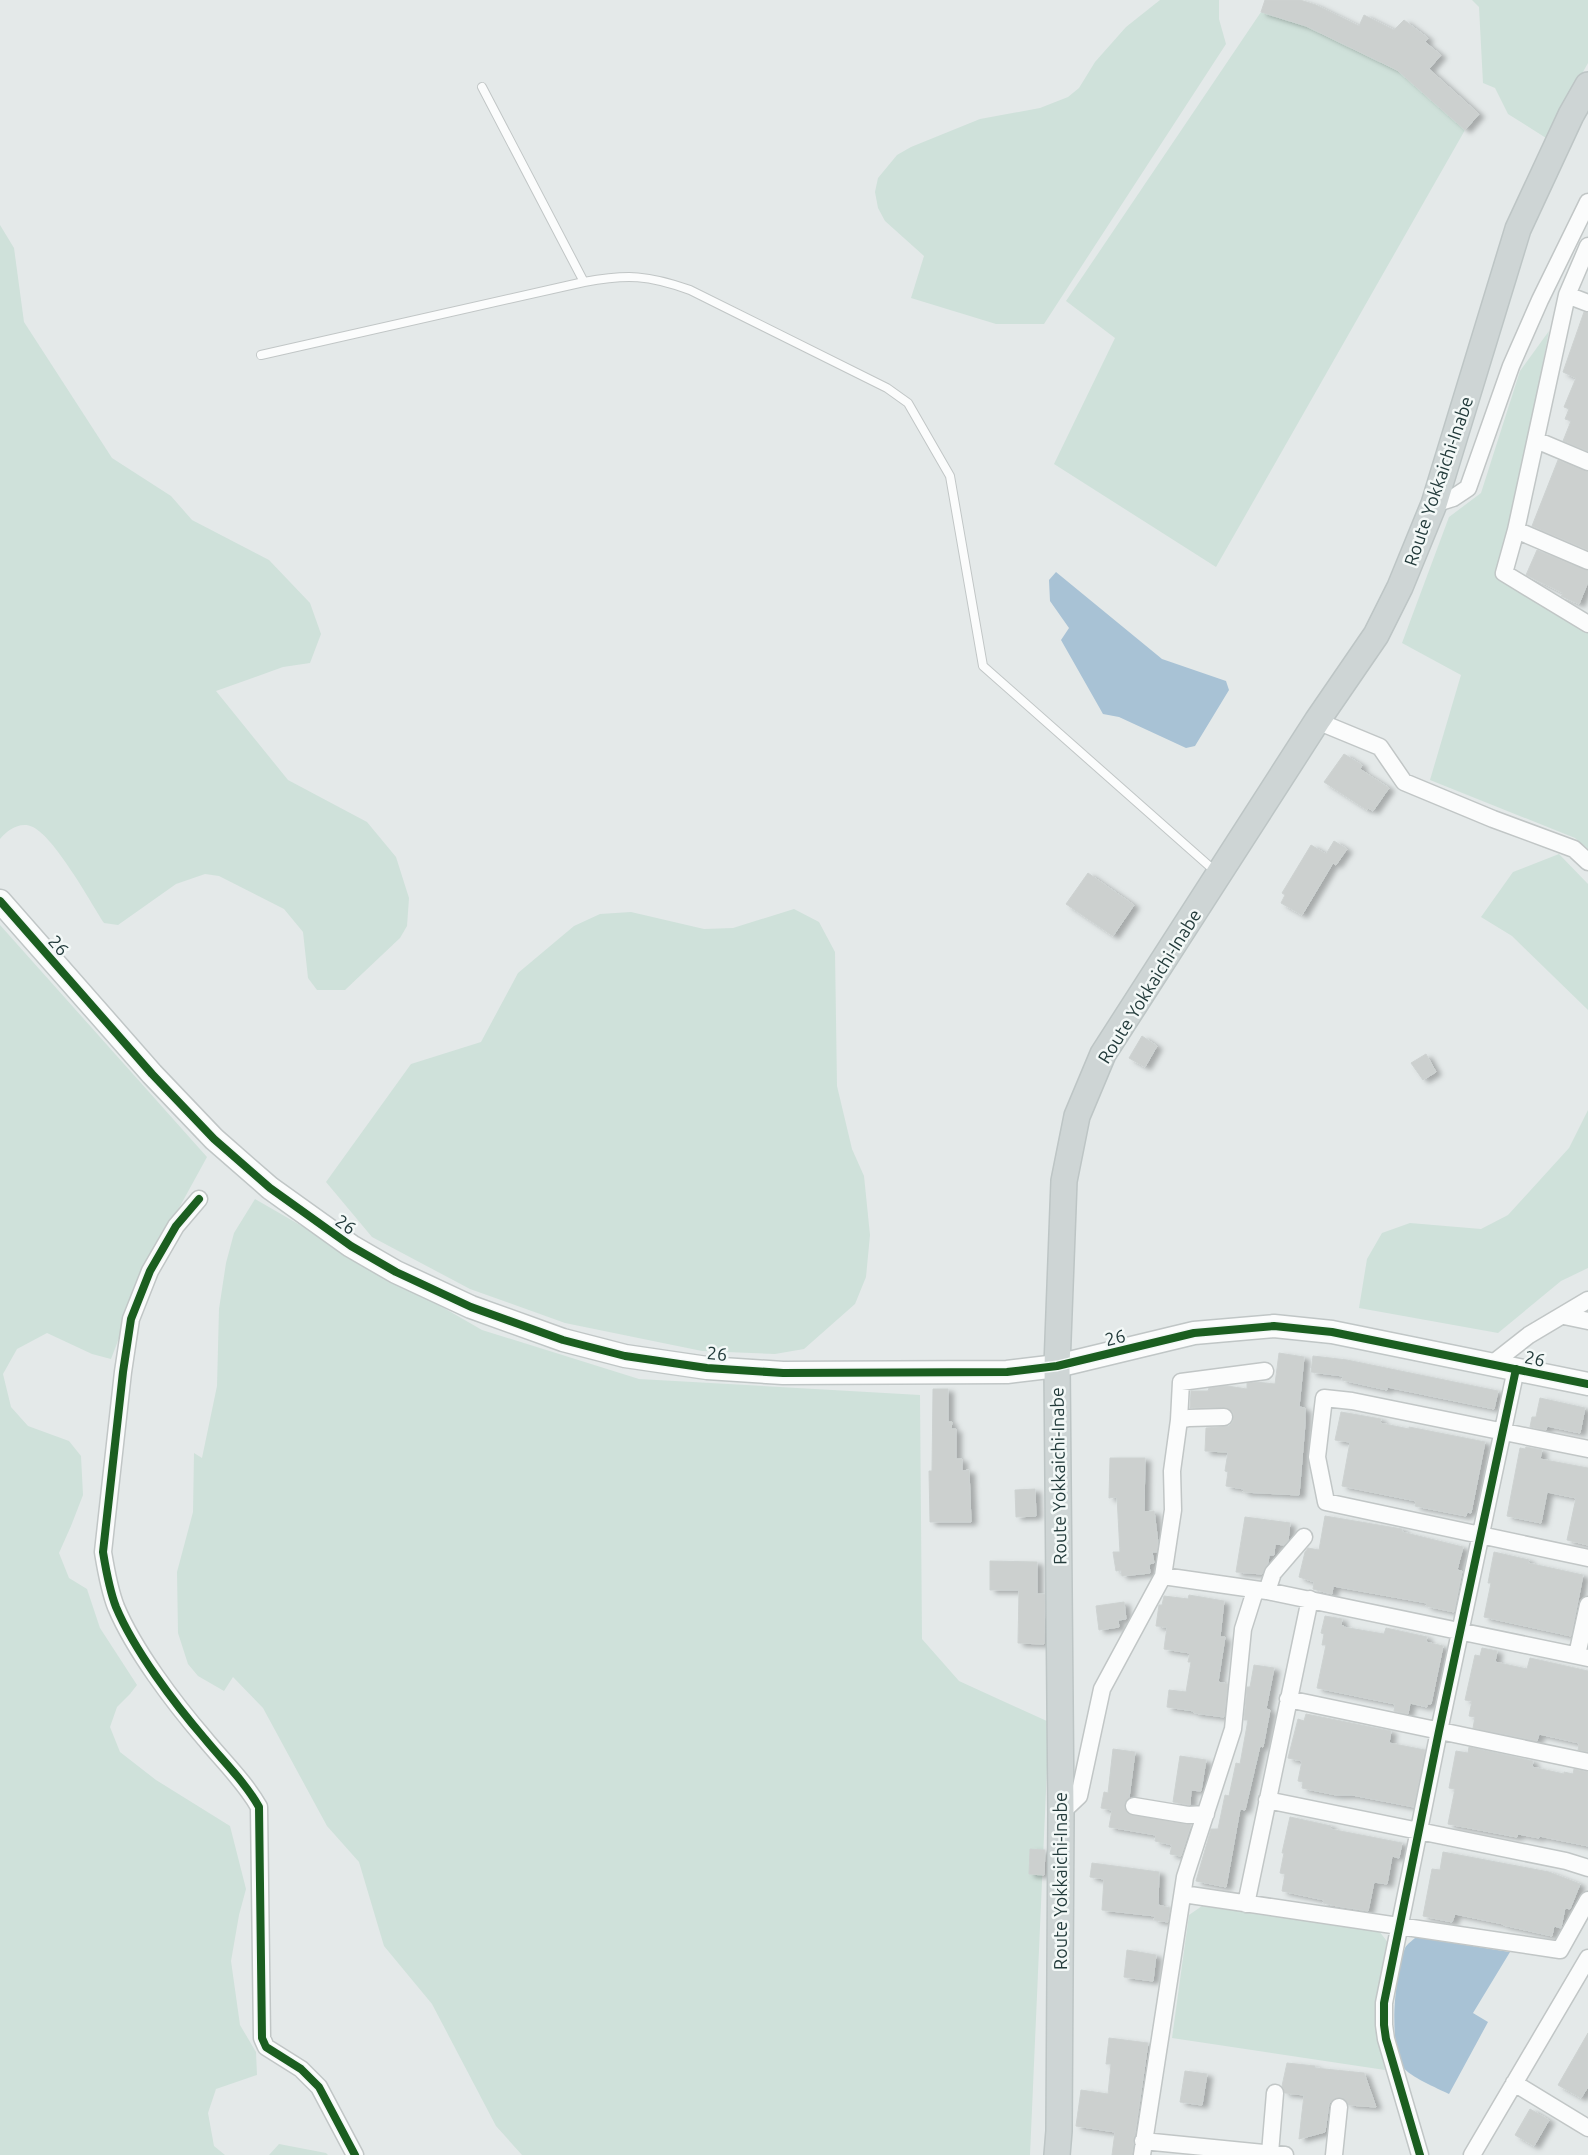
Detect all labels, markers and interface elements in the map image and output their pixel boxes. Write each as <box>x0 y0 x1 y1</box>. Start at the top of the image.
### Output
street label: Route Yokkaichi-Inabe <box>1400 394 1476 568</box>
street label: Route Yokkaichi-Inabe <box>1093 905 1205 1067</box>
street label: 26 <box>45 931 73 959</box>
street label: 26 <box>332 1210 360 1238</box>
street label: 26 <box>1103 1325 1127 1349</box>
street label: 26 <box>706 1342 728 1364</box>
street label: 26 <box>1523 1346 1547 1370</box>
street label: Route Yokkaichi-Inabe <box>1046 1387 1070 1565</box>
street label: Route Yokkaichi-Inabe <box>1050 1792 1070 1970</box>

